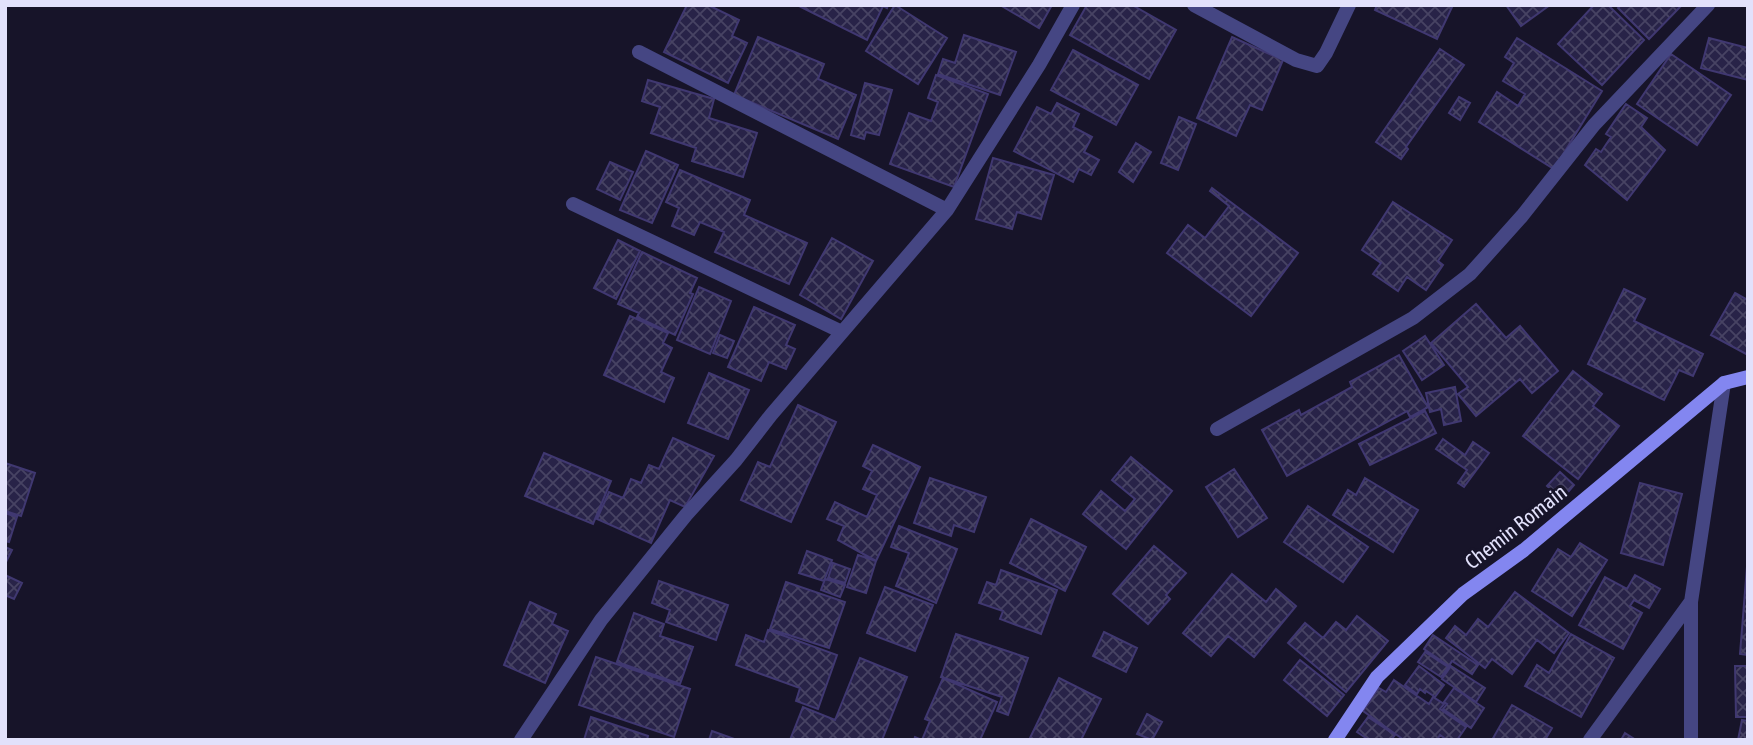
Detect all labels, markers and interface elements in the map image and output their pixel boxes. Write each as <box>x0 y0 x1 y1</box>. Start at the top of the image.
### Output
street label: Chemin Romain <box>1460 479 1571 573</box>

